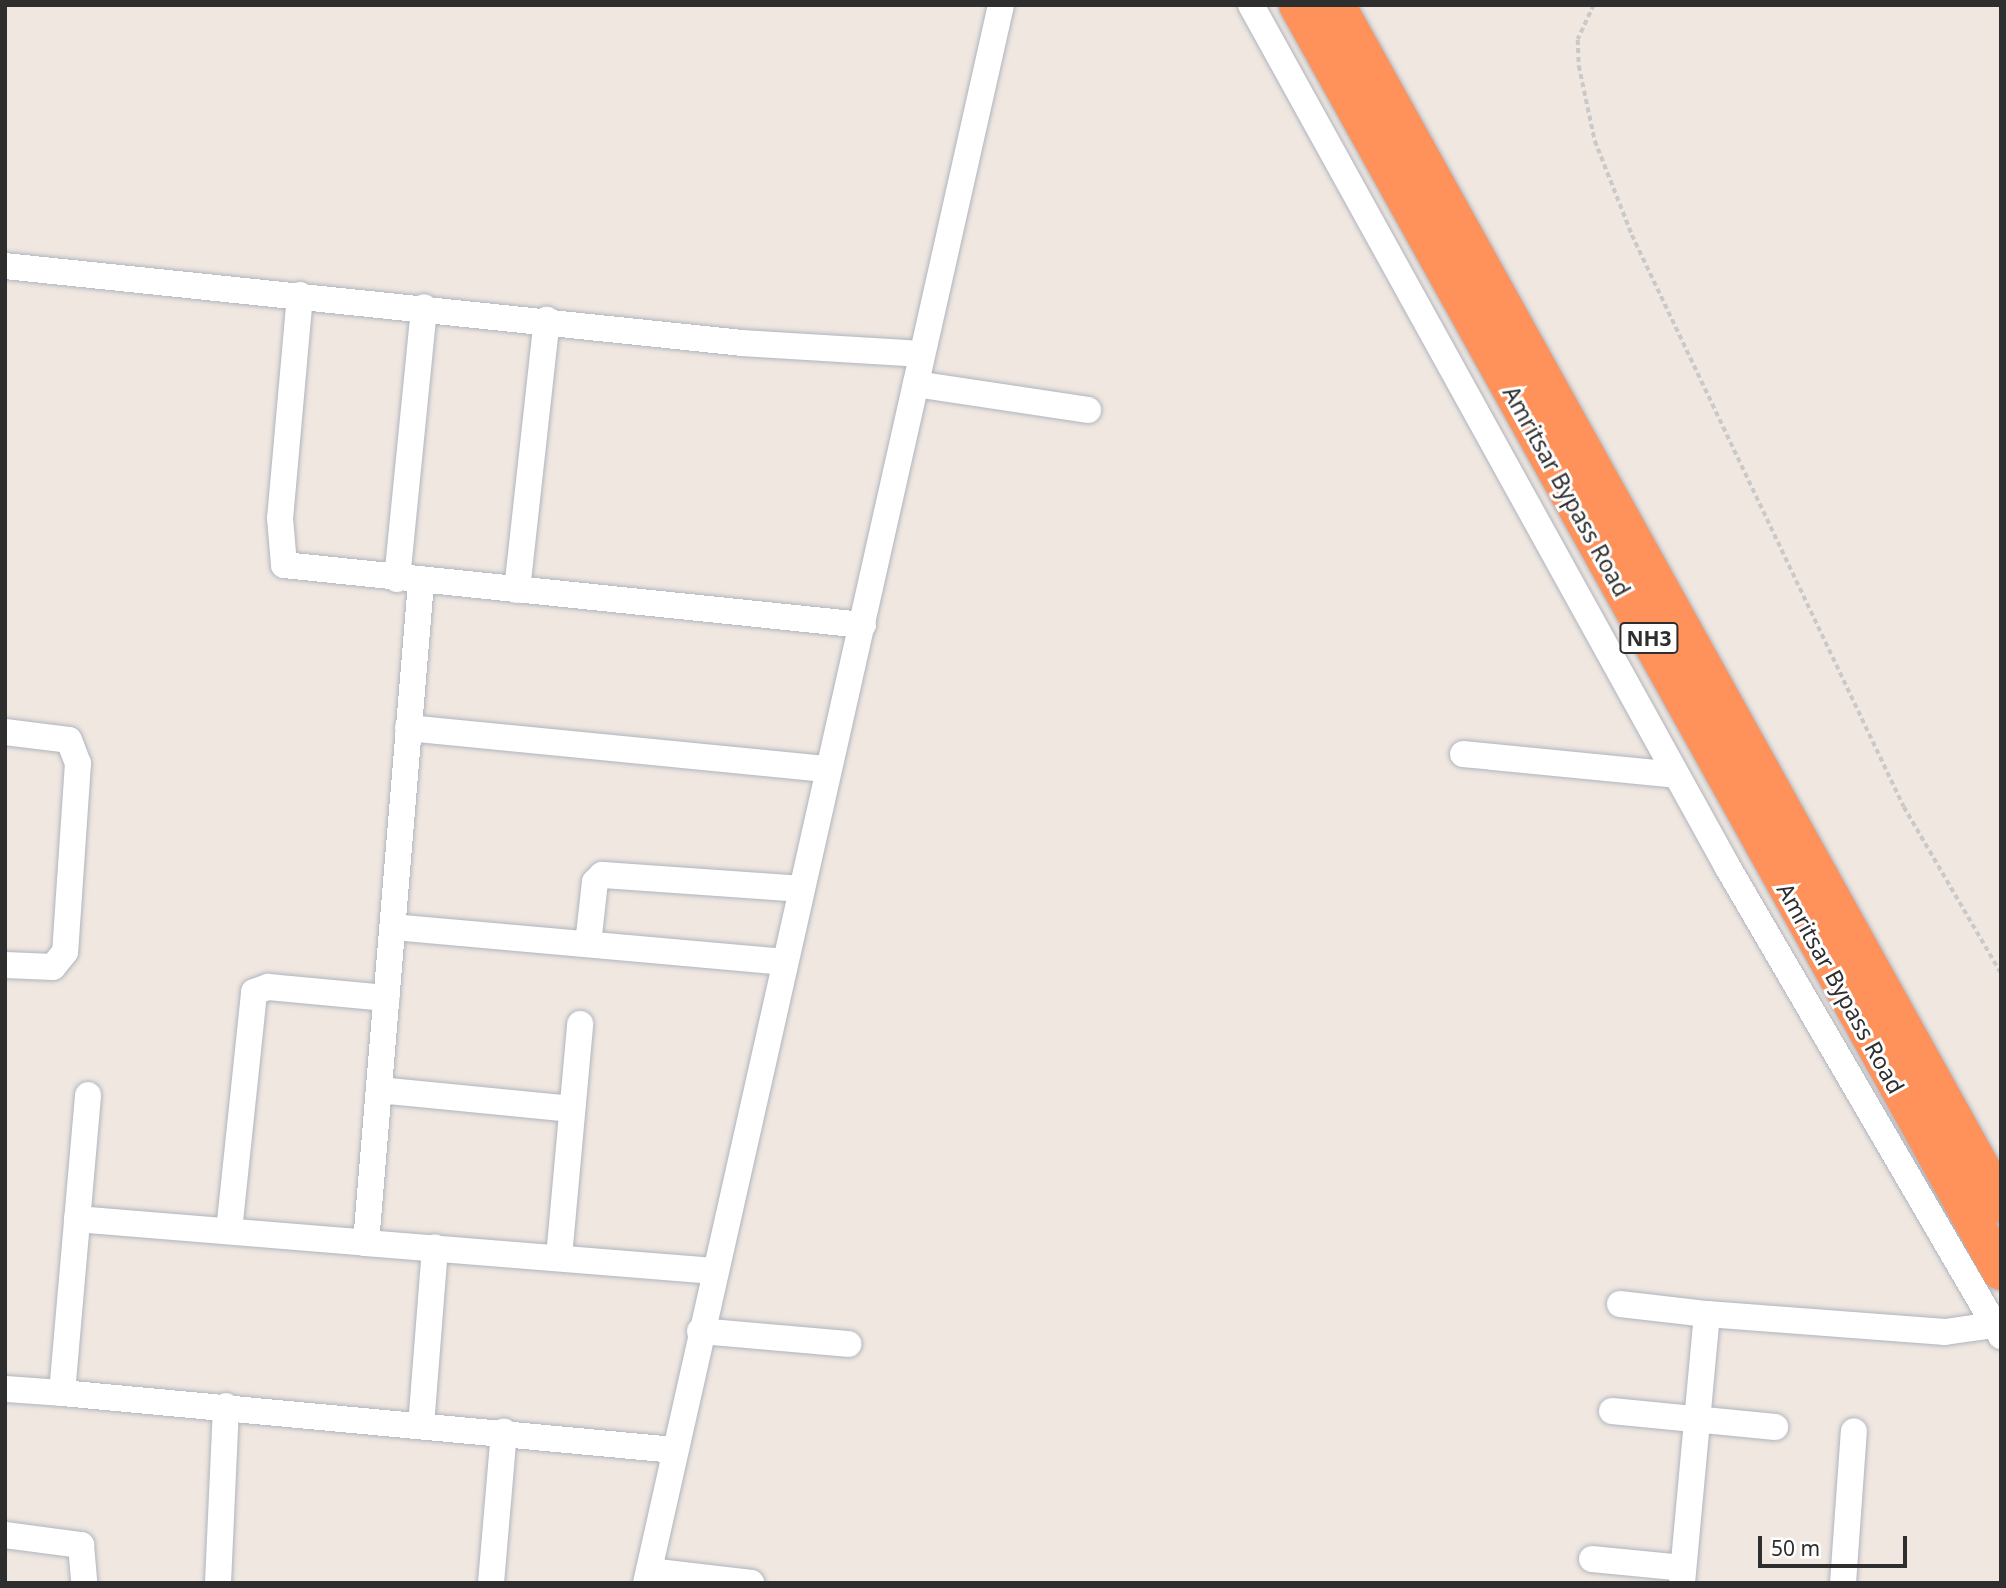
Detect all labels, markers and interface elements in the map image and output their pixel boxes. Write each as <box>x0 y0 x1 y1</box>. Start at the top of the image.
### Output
street label: Amritsar Bypass Road <box>1498 381 1636 601</box>
road number: NH3 <box>1619 620 1679 656</box>
street label: Amritsar Bypass Road <box>1772 878 1910 1098</box>
scale bar <box>1761 1522 1910 1566</box>
text: 50 m <box>1771 1534 1820 1562</box>

